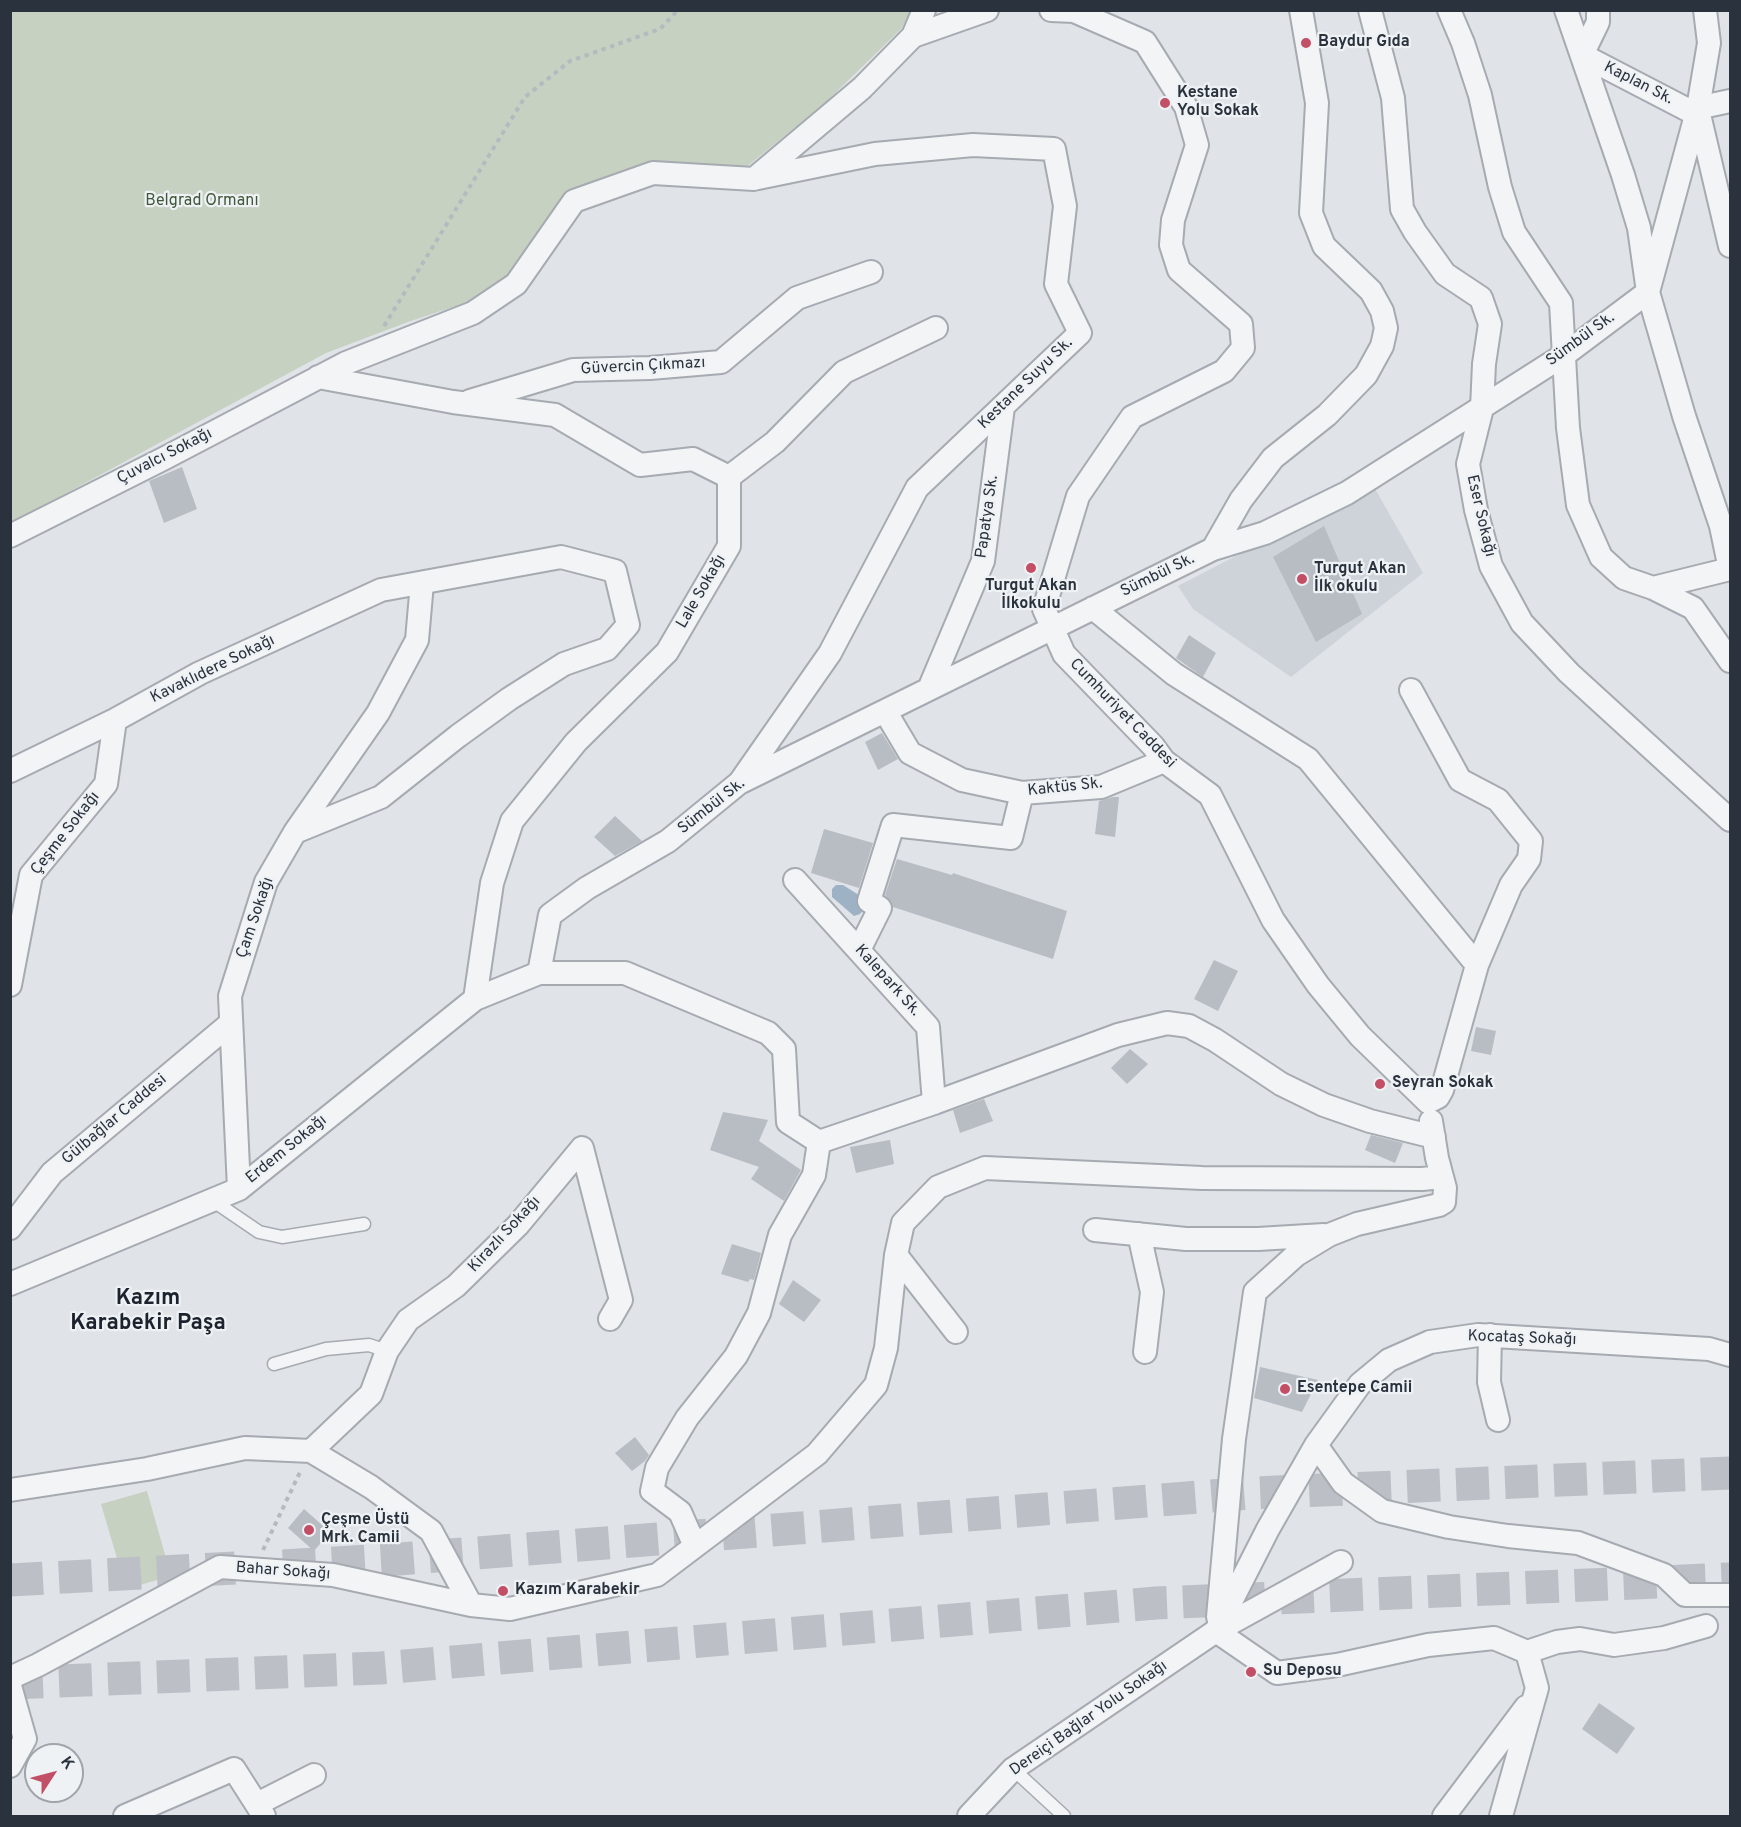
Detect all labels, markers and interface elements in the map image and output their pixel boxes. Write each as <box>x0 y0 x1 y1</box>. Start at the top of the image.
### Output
place label: Baydur Gıda <box>1318 33 1410 53</box>
marker: Baydur Gıda <box>1299 36 1313 50</box>
street label: Kaplan Sk. <box>1600 58 1676 110</box>
place label: Kestane Yolu Sokak <box>1177 84 1259 122</box>
marker: Kestane Yolu Sokak <box>1158 96 1172 110</box>
park label: Belgrad Ormanı <box>145 192 259 212</box>
street label: Sümbül Sk. <box>1543 309 1619 371</box>
street label: Kestane Suyu Sk. <box>975 334 1077 434</box>
street label: Güvercin Çıkmazı <box>580 354 706 380</box>
street label: Çuvalcı Sokağı <box>114 425 216 489</box>
street label: Eser Sokağı <box>1461 473 1499 559</box>
street label: Papatya Sk. <box>973 474 1003 560</box>
street label: Sümbül Sk. <box>1118 550 1198 602</box>
street label: Lale Sokağı <box>673 552 731 632</box>
place label: Turgut Akan İlk okulu <box>1314 560 1406 598</box>
marker: Turgut Akan İlkokulu <box>1024 561 1038 575</box>
marker: Turgut Akan İlk okulu <box>1295 572 1309 586</box>
place label: Turgut Akan İlkokulu <box>985 577 1077 615</box>
street label: Kavaklıdere Sokağı <box>148 632 278 708</box>
street label: Cumhuriyet Caddesi <box>1065 655 1179 773</box>
street label: Sümbül Sk. <box>675 775 749 839</box>
street label: Kaktüs Sk. <box>1027 775 1103 801</box>
street label: Çeşme Sokağı <box>27 788 105 880</box>
street label: Çam Sokağı <box>233 875 279 961</box>
street label: Kalepark Sk. <box>850 941 924 1021</box>
street label: Gülbağlar Caddesi <box>59 1071 171 1169</box>
place label: Seyran Sokak <box>1392 1074 1493 1094</box>
marker: Seyran Sokak <box>1373 1077 1387 1091</box>
street label: Erdem Sokağı <box>243 1112 331 1188</box>
street label: Kirazlı Sokağı <box>465 1193 545 1277</box>
district label: Kazım Karabekir Paşa <box>70 1287 226 1338</box>
street label: Kocataş Sokağı <box>1467 1328 1577 1350</box>
place label: Esentepe Camii <box>1297 1379 1412 1399</box>
marker: Esentepe Camii <box>1278 1382 1292 1396</box>
place label: Çeşme Üstü Mrk. Camii <box>321 1511 409 1549</box>
marker: Çeşme Üstü Mrk. Camii <box>302 1523 316 1537</box>
street label: Bahar Sokağı <box>235 1559 331 1585</box>
place label: Kazım Karabekir <box>515 1581 640 1601</box>
marker: Kazım Karabekir <box>496 1584 510 1598</box>
street label: Dereiçi Bağlar Yolu Sokağı <box>1007 1657 1171 1781</box>
place label: Su Deposu <box>1263 1662 1342 1682</box>
marker: Su Deposu <box>1244 1665 1258 1679</box>
north arrow <box>24 1743 84 1803</box>
text: K <box>56 1753 78 1774</box>

